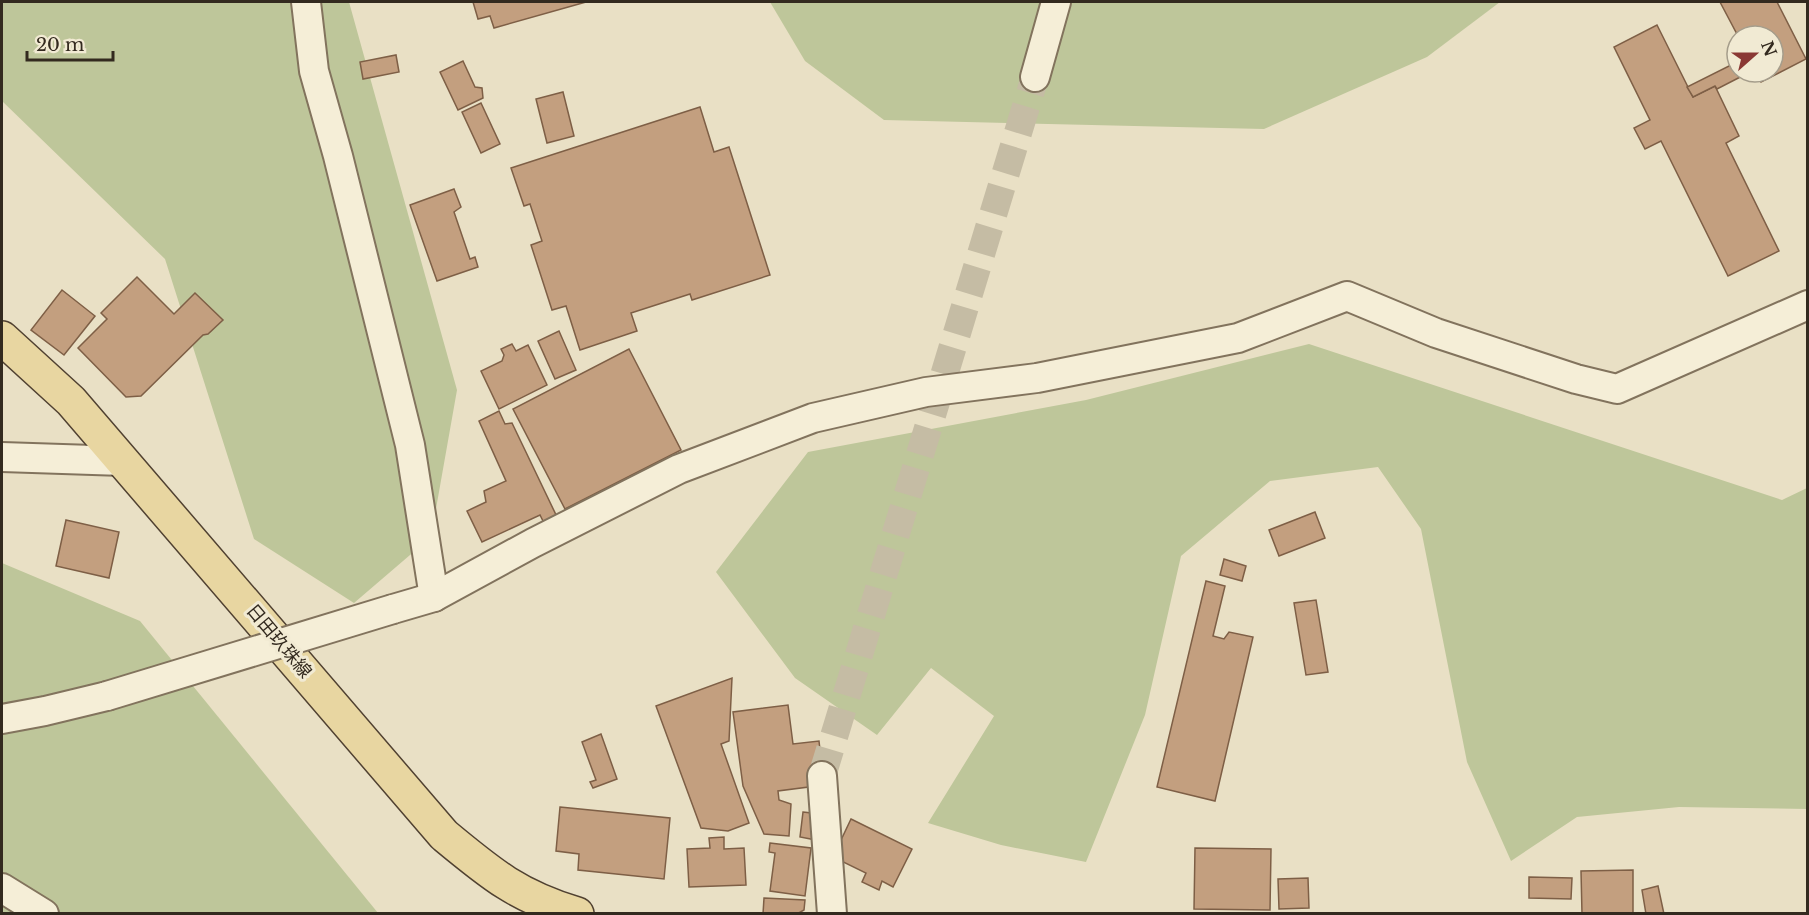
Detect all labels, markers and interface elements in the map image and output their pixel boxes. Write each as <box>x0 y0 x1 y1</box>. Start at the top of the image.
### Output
scale bar <box>27 24 112 62</box>
north arrow <box>1725 24 1785 84</box>
text: 20 m <box>36 34 84 56</box>
text: N <box>1757 38 1781 59</box>
street label: 日田玖珠線 <box>242 599 316 683</box>

